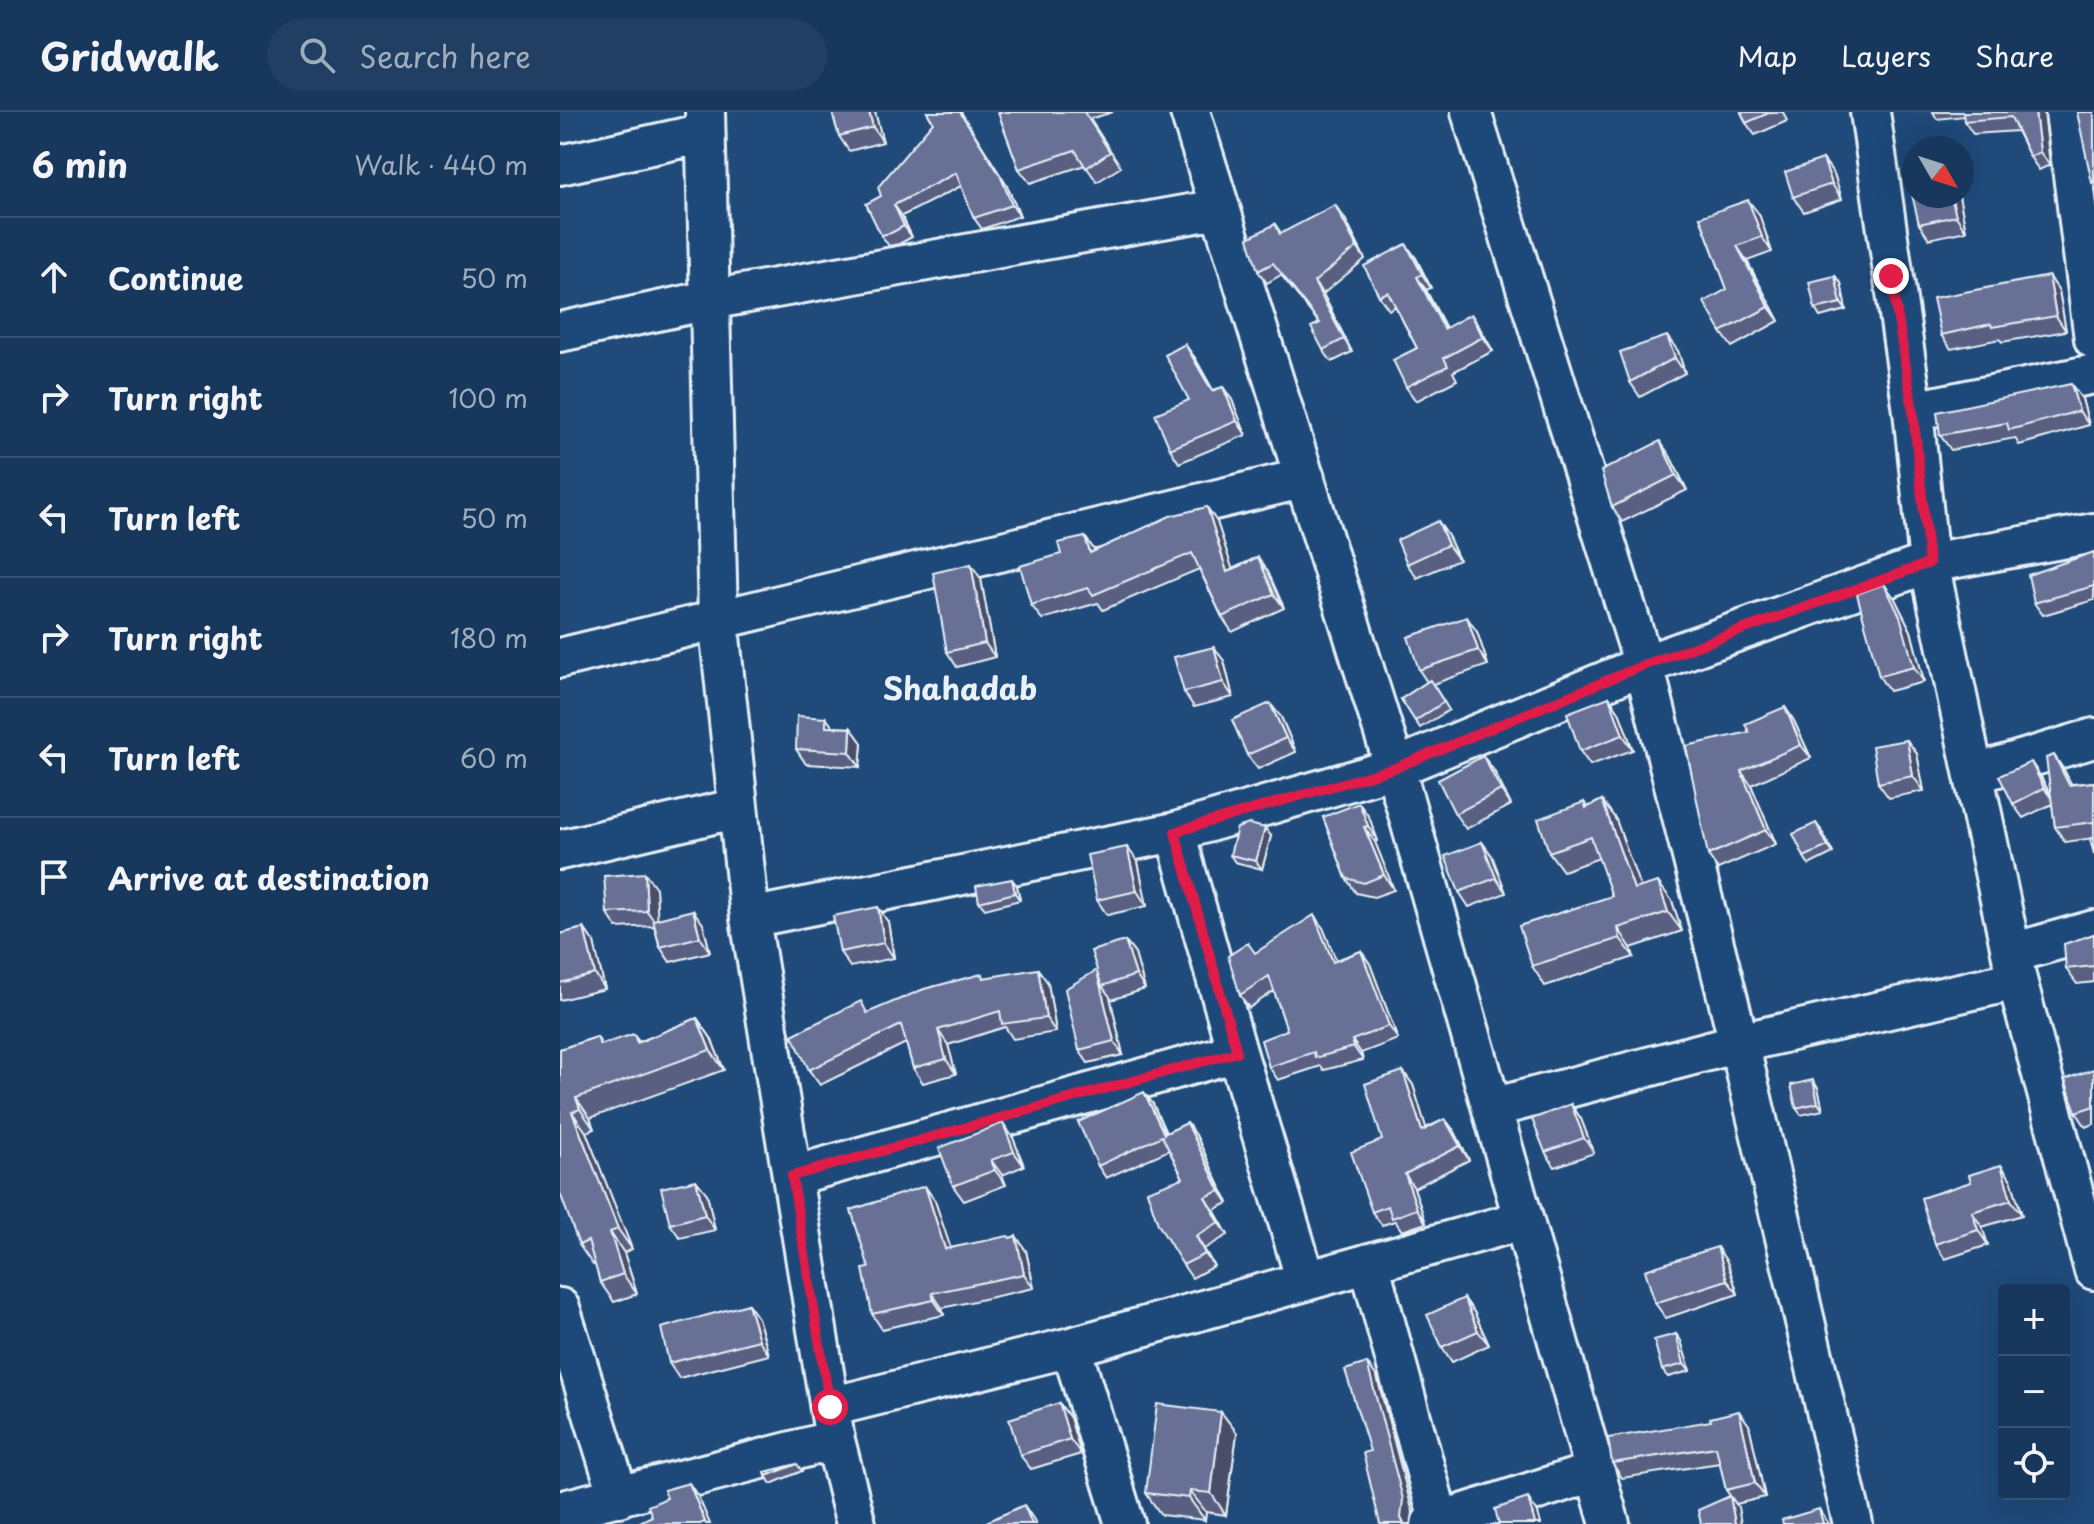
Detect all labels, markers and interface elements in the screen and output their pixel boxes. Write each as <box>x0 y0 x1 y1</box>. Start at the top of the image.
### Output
search box <box>267 19 827 91</box>
text: Gridwalk <box>40 27 219 84</box>
icon: search <box>295 33 339 77</box>
text: Search here <box>359 33 531 78</box>
text: Map <box>1737 34 1797 77</box>
text: Layers <box>1841 34 1931 77</box>
text: Share <box>1975 34 2054 77</box>
north arrow <box>1902 136 1974 208</box>
text: 6 min <box>32 138 128 190</box>
text: Walk · 440 m <box>355 145 528 184</box>
icon: ahead <box>32 255 76 299</box>
text: Continue <box>108 255 243 300</box>
text: 50 m <box>461 258 528 297</box>
route end <box>1873 258 1909 294</box>
icon: right <box>32 375 76 419</box>
text: Turn right <box>108 375 263 420</box>
text: 100 m <box>448 378 528 417</box>
icon: left <box>32 495 76 539</box>
text: Turn left <box>108 495 240 540</box>
text: 50 m <box>461 498 528 537</box>
icon: right <box>32 615 76 659</box>
text: Turn right <box>108 615 263 660</box>
text: 180 m <box>450 618 528 657</box>
district label: Shahadab <box>883 665 1037 710</box>
icon: left <box>32 735 76 779</box>
text: Turn left <box>108 735 240 780</box>
text: 60 m <box>460 738 528 777</box>
icon: arrive <box>32 855 76 899</box>
text: Arrive at destination <box>108 855 430 900</box>
map controls <box>1998 1284 2070 1500</box>
button: + <box>1998 1284 2070 1356</box>
button: − <box>1998 1356 2070 1428</box>
route start <box>812 1389 848 1425</box>
button: locate <box>1998 1428 2070 1500</box>

